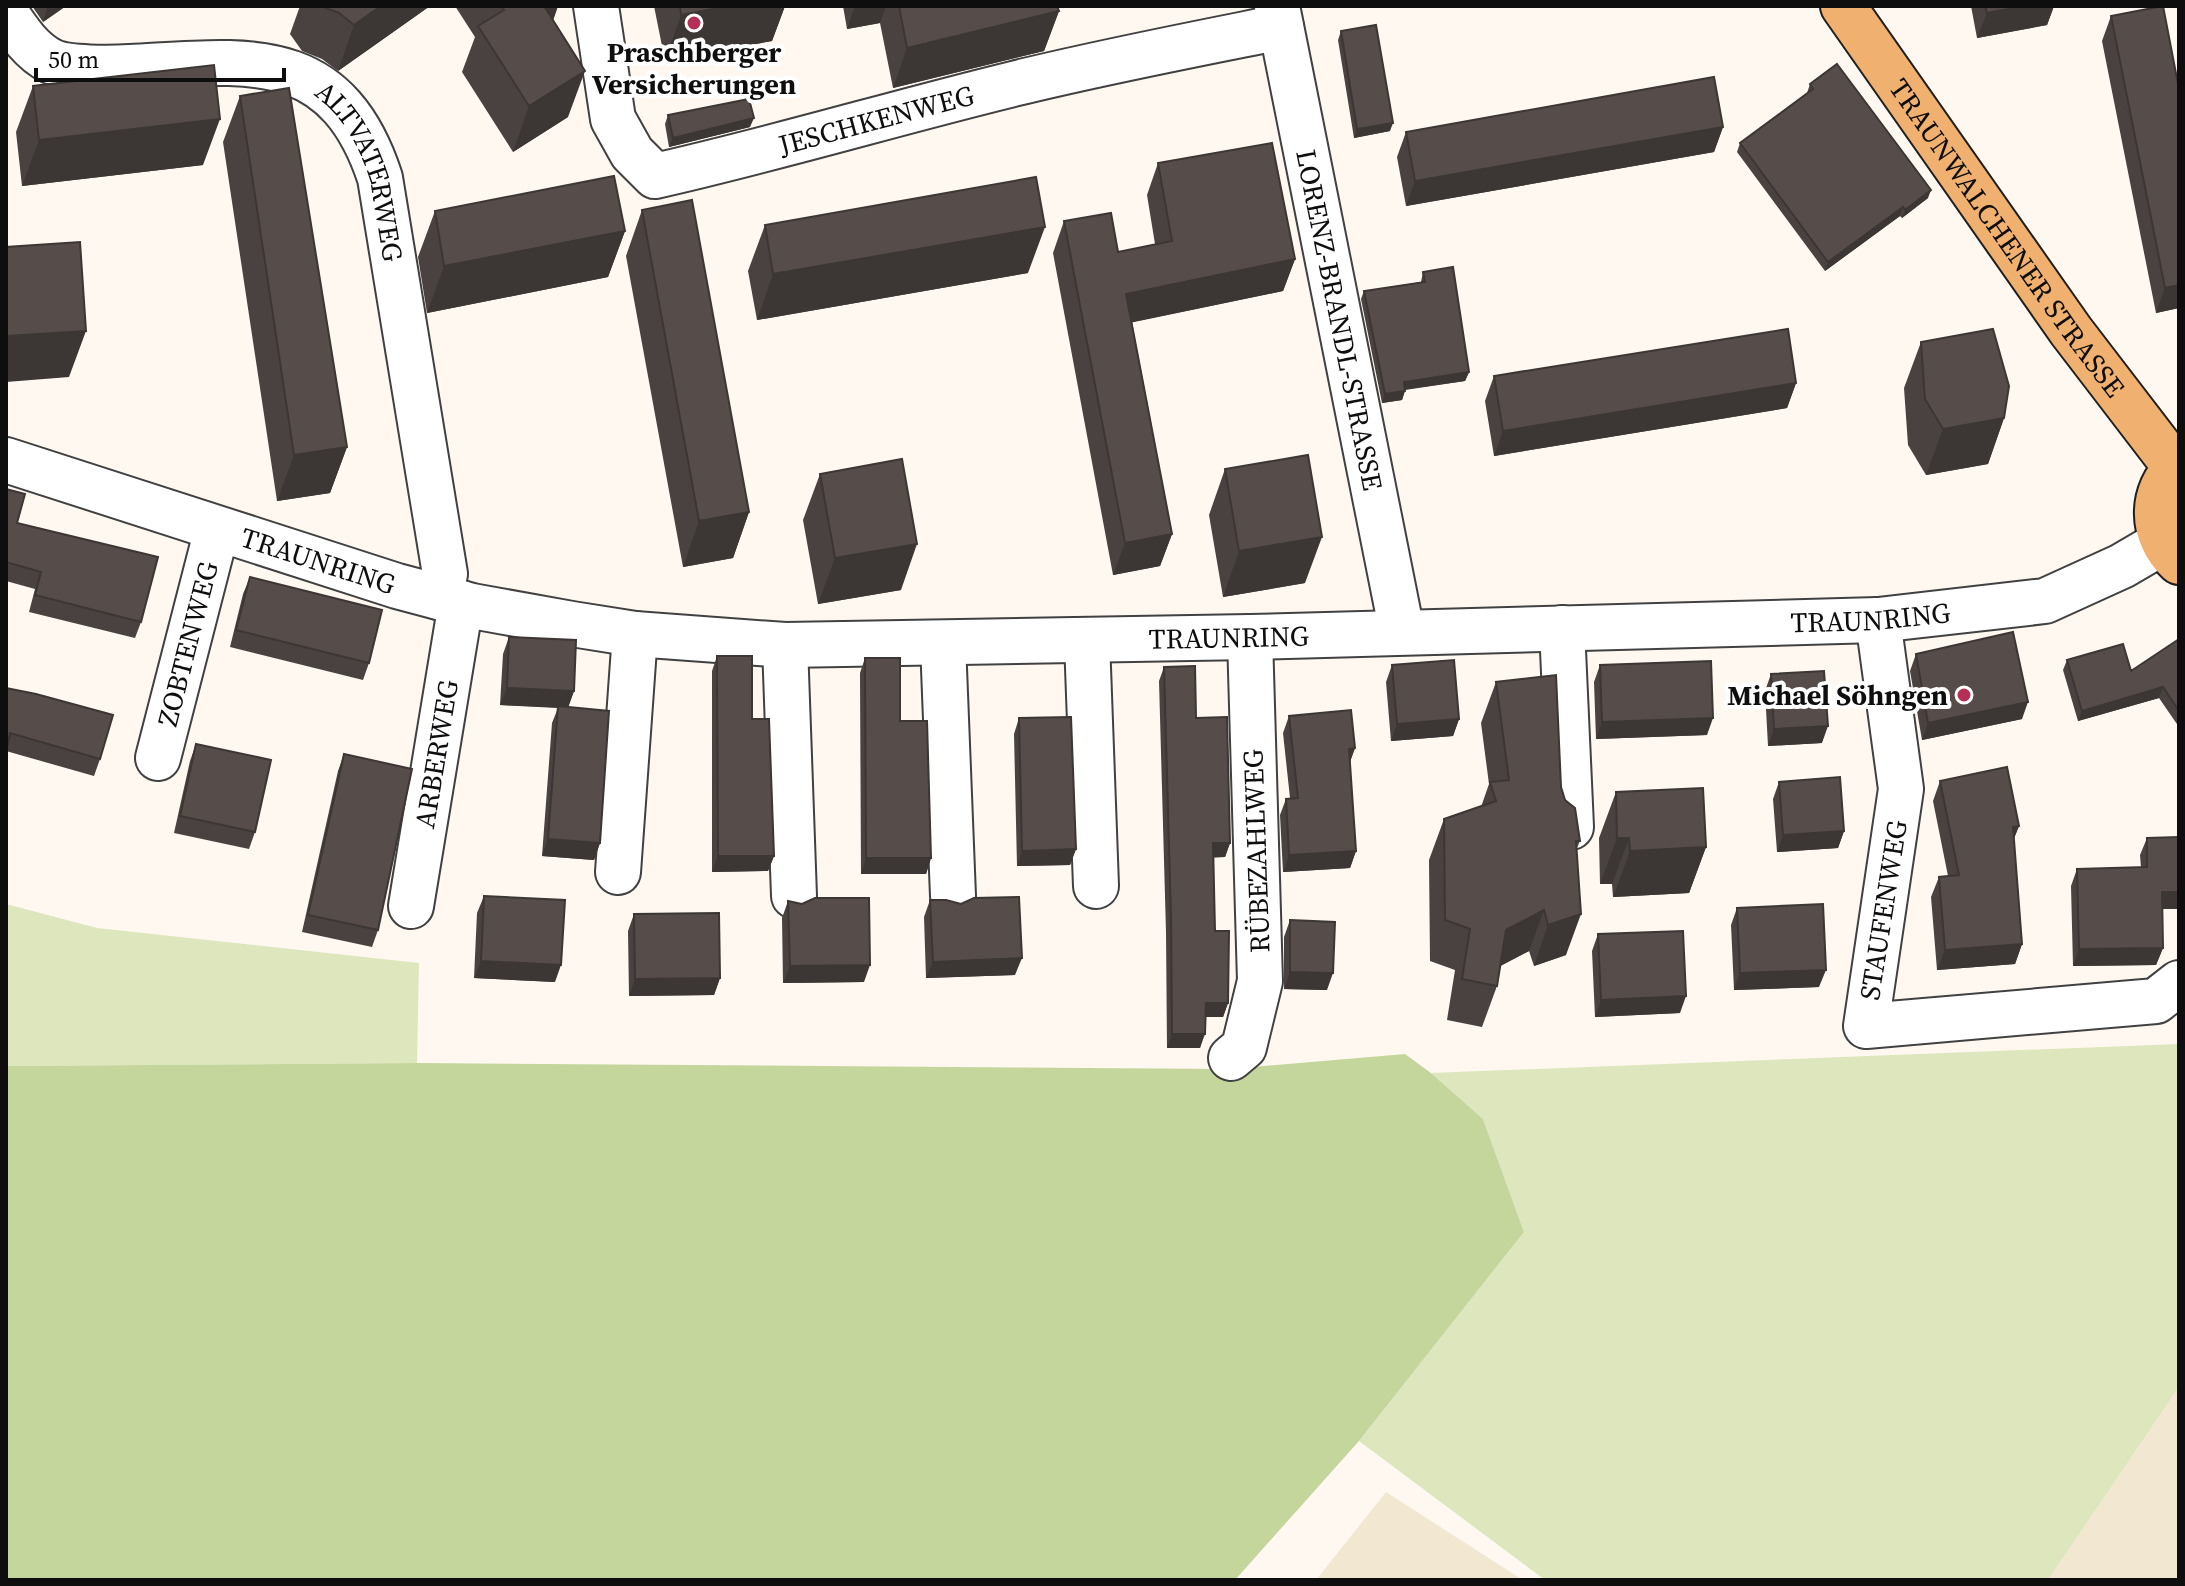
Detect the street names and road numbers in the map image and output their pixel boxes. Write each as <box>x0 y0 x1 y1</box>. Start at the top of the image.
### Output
street label: TRAUNWALCHENER STRASSE <box>1881 71 2134 405</box>
street label: ALTVATERWEG <box>308 72 412 264</box>
street label: JESCHKENWEG <box>773 76 978 164</box>
street label: LORENZ-BRANDL-STRASSE <box>1287 146 1392 494</box>
street label: TRAUNRING <box>236 518 400 603</box>
street label: ZOBTENWEG <box>148 557 227 730</box>
street label: TRAUNRING <box>1790 593 1952 641</box>
street label: TRAUNRING <box>1148 616 1309 658</box>
street label: ARBERWEG <box>405 677 467 831</box>
street label: RÜBEZAHLWEG <box>1233 749 1279 953</box>
street label: STAUFENWEG <box>1850 817 1916 1003</box>

